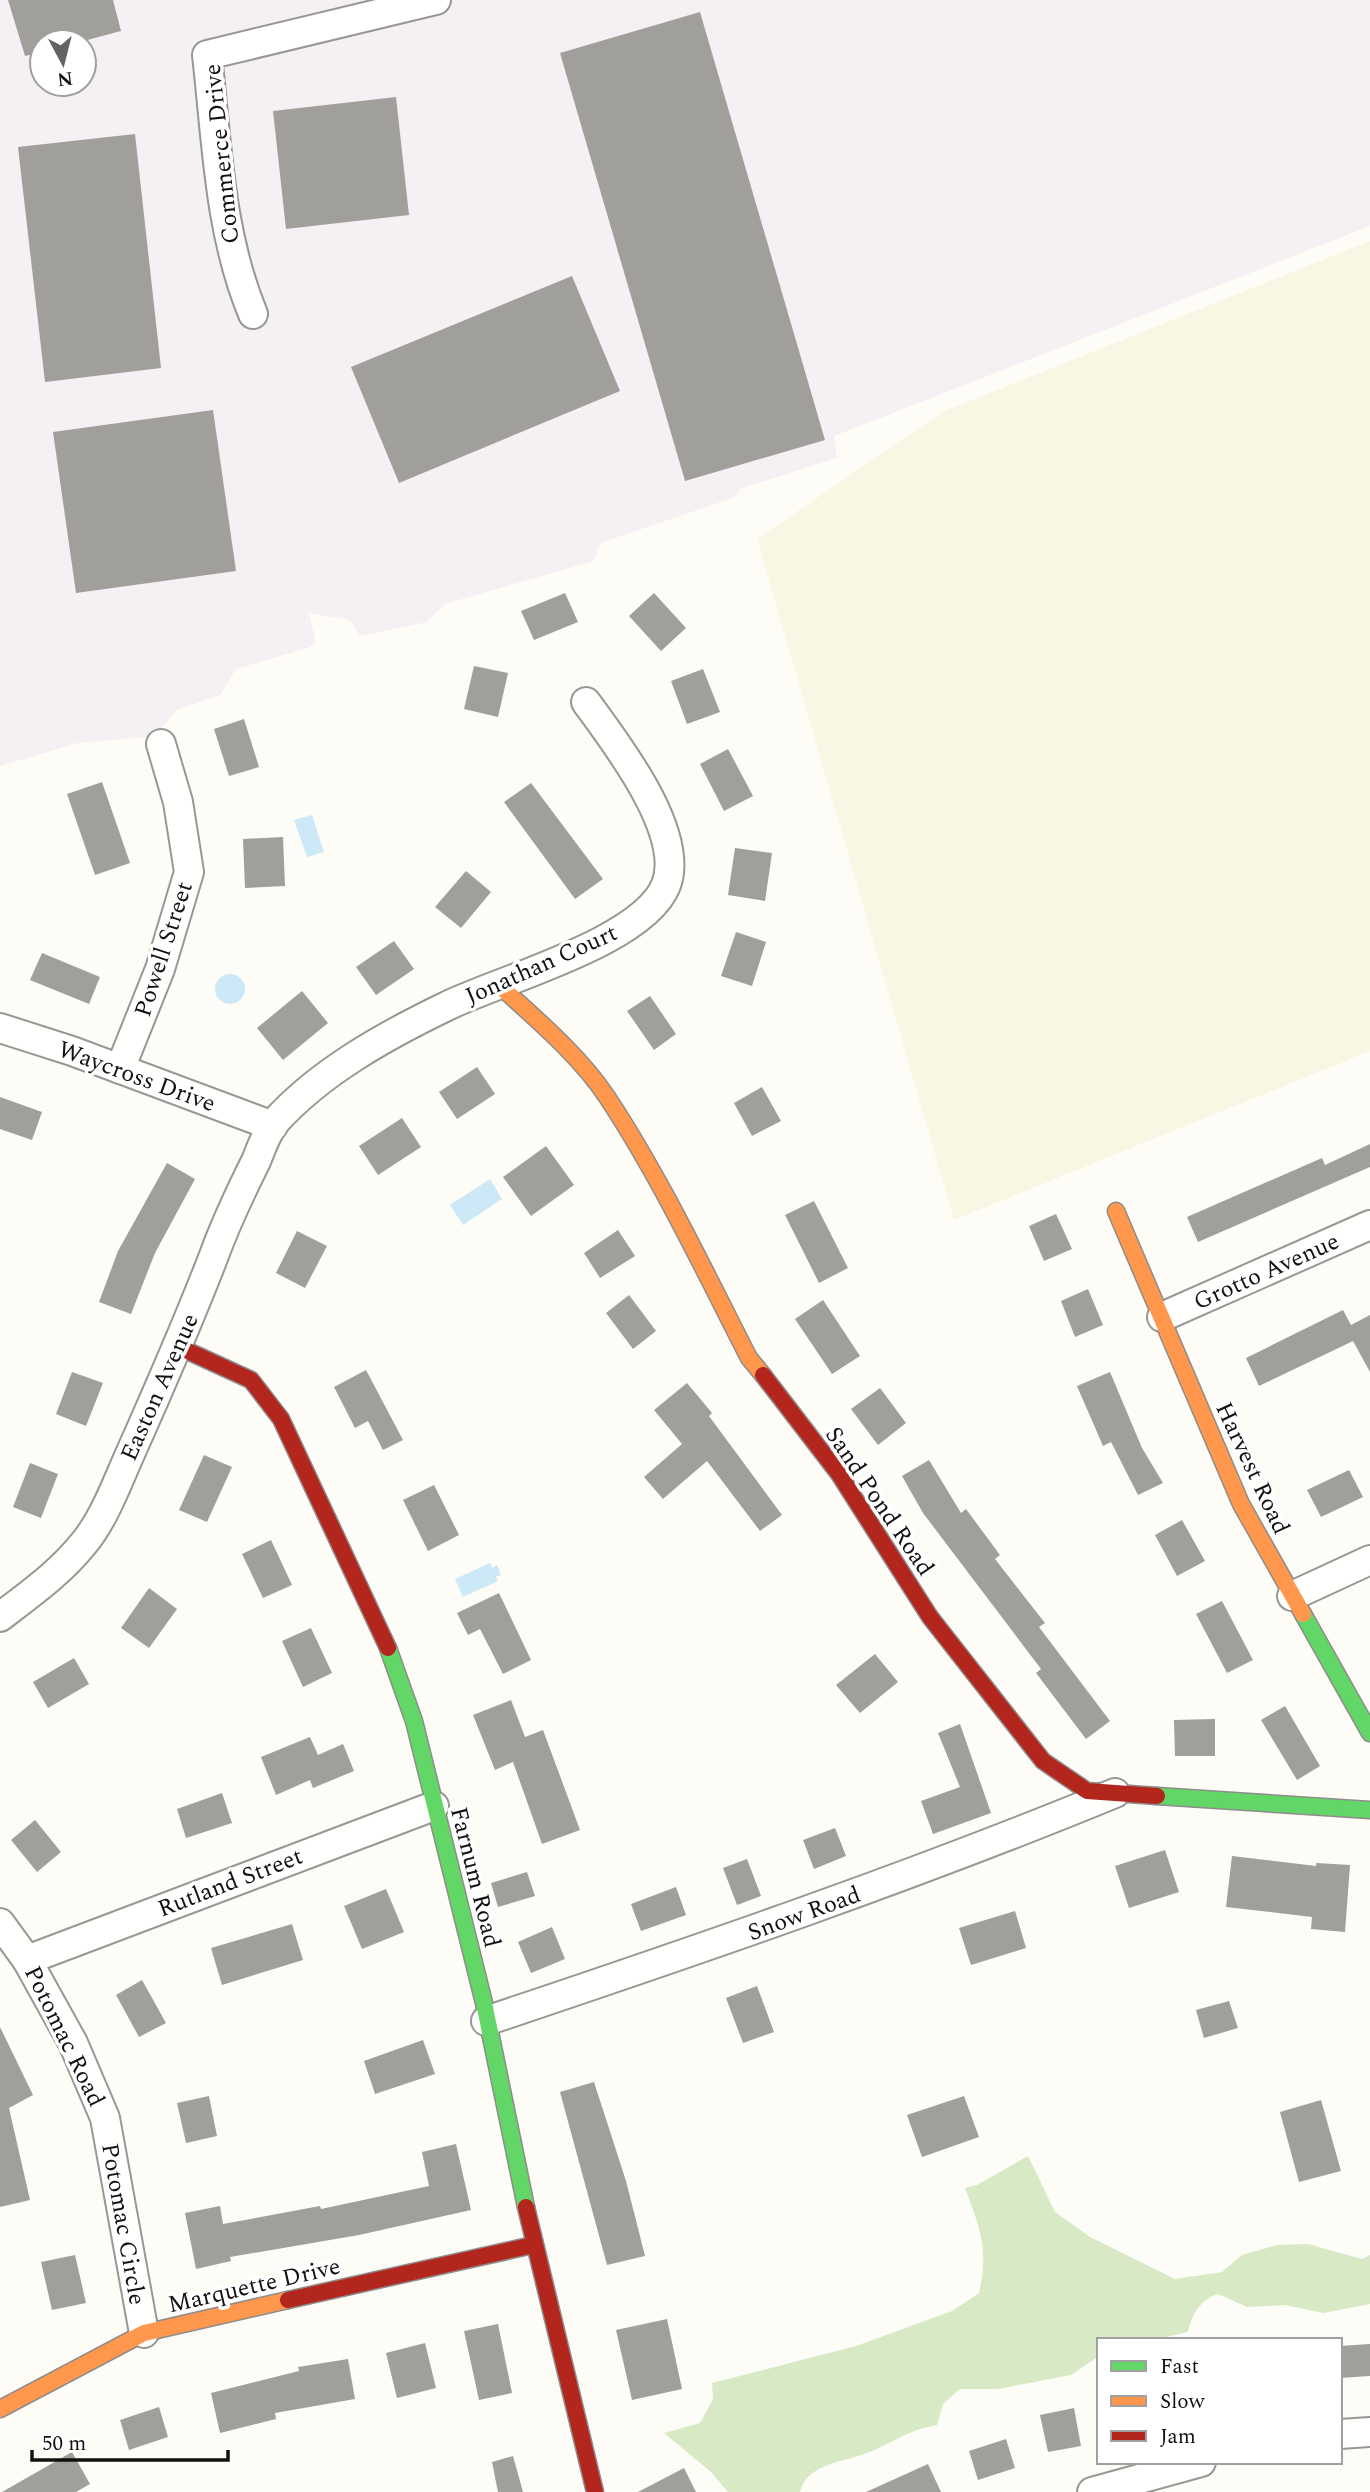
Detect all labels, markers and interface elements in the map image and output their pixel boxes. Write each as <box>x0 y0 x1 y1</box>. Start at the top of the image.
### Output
north arrow <box>28 28 98 98</box>
street label: Commerce Drive <box>195 62 249 246</box>
text: N <box>55 63 74 94</box>
street label: Powell Street <box>125 877 203 1022</box>
street label: Jonathan Court <box>459 915 623 1015</box>
street label: Waycross Drive <box>53 1032 221 1122</box>
street label: Grotto Avenue <box>1188 1224 1345 1320</box>
street label: Easton Avenue <box>111 1308 209 1467</box>
street label: Harvest Road <box>1206 1396 1299 1541</box>
street label: Sand Pond Road <box>816 1420 943 1584</box>
street label: Farnum Road <box>440 1803 510 1951</box>
street label: Rutland Street <box>152 1839 308 1927</box>
street label: Snow Road <box>743 1877 866 1951</box>
street label: Potomac Road <box>14 1960 114 2113</box>
street label: Potomac Circle <box>91 2140 155 2308</box>
street label: Marquette Drive <box>164 2249 344 2323</box>
legend <box>1097 2338 1342 2464</box>
text: Fast <box>1160 2351 1199 2383</box>
text: Slow <box>1160 2386 1206 2418</box>
scale bar <box>32 2418 228 2462</box>
text: Jam <box>1160 2421 1196 2453</box>
text: 50 m <box>42 2428 86 2460</box>

